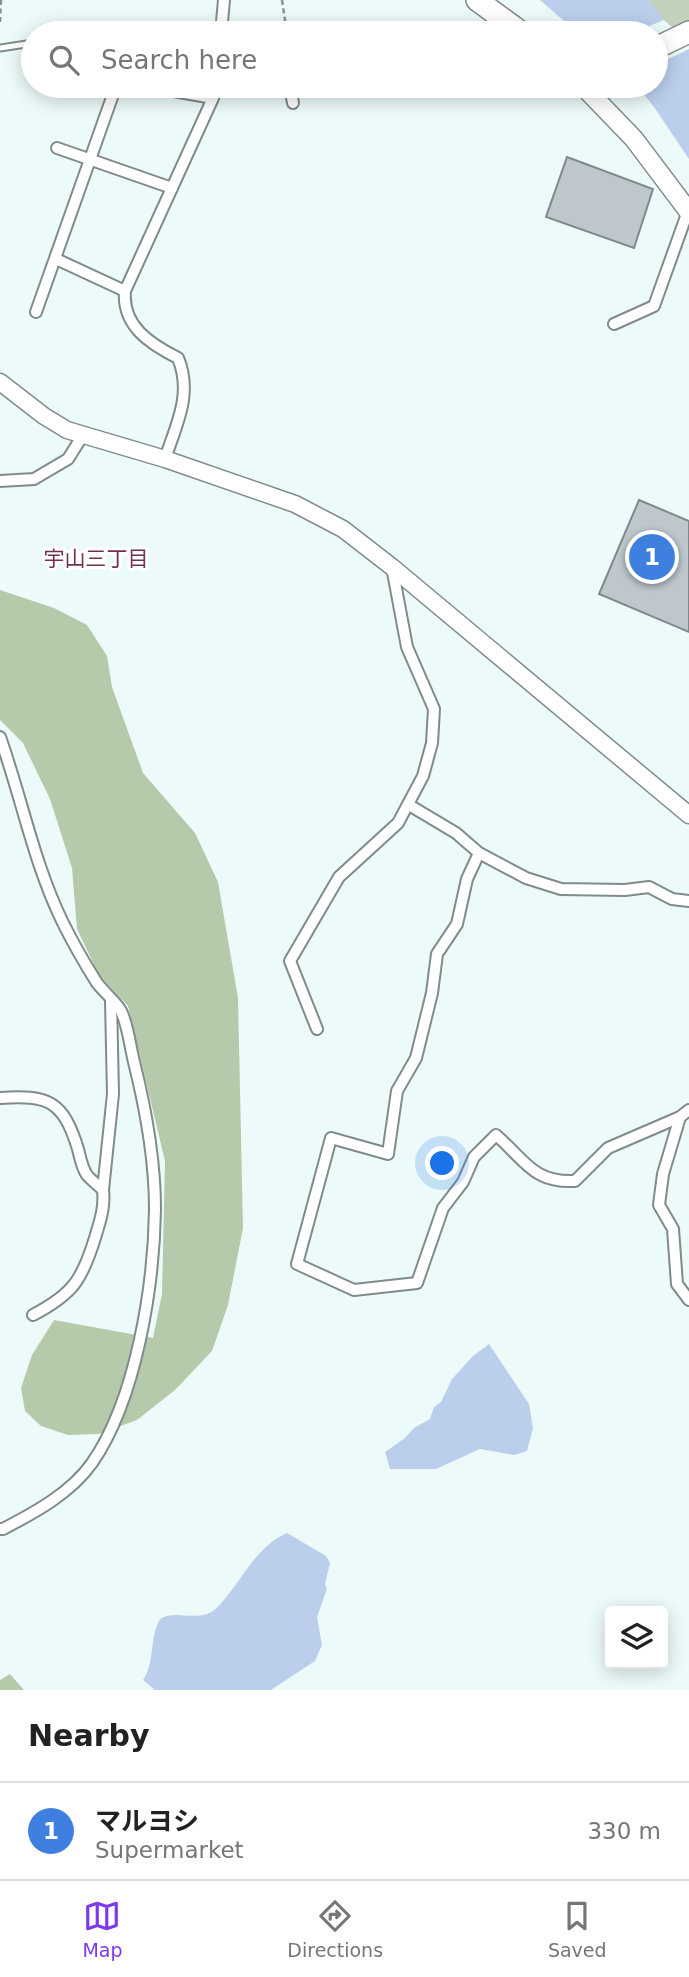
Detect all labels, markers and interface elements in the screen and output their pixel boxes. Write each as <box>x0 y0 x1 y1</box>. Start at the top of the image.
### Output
search box <box>21 21 668 98</box>
icon: search <box>45 41 83 79</box>
text: Search here <box>101 45 257 75</box>
pin: 1 <box>629 531 675 583</box>
district label: 宇山三丁目 <box>44 547 149 571</box>
your location <box>425 1146 459 1180</box>
map controls <box>605 1606 668 1669</box>
button: layers <box>605 1606 668 1669</box>
text: Nearby <box>28 1718 150 1753</box>
text: マルヨシ <box>95 1806 199 1836</box>
text: 1 <box>43 1818 59 1844</box>
text: 330 m <box>587 1818 661 1844</box>
text: Supermarket <box>95 1837 244 1863</box>
tab: Map <box>82 1897 123 1961</box>
tab: Directions <box>287 1897 383 1961</box>
tab: Saved <box>548 1897 607 1961</box>

